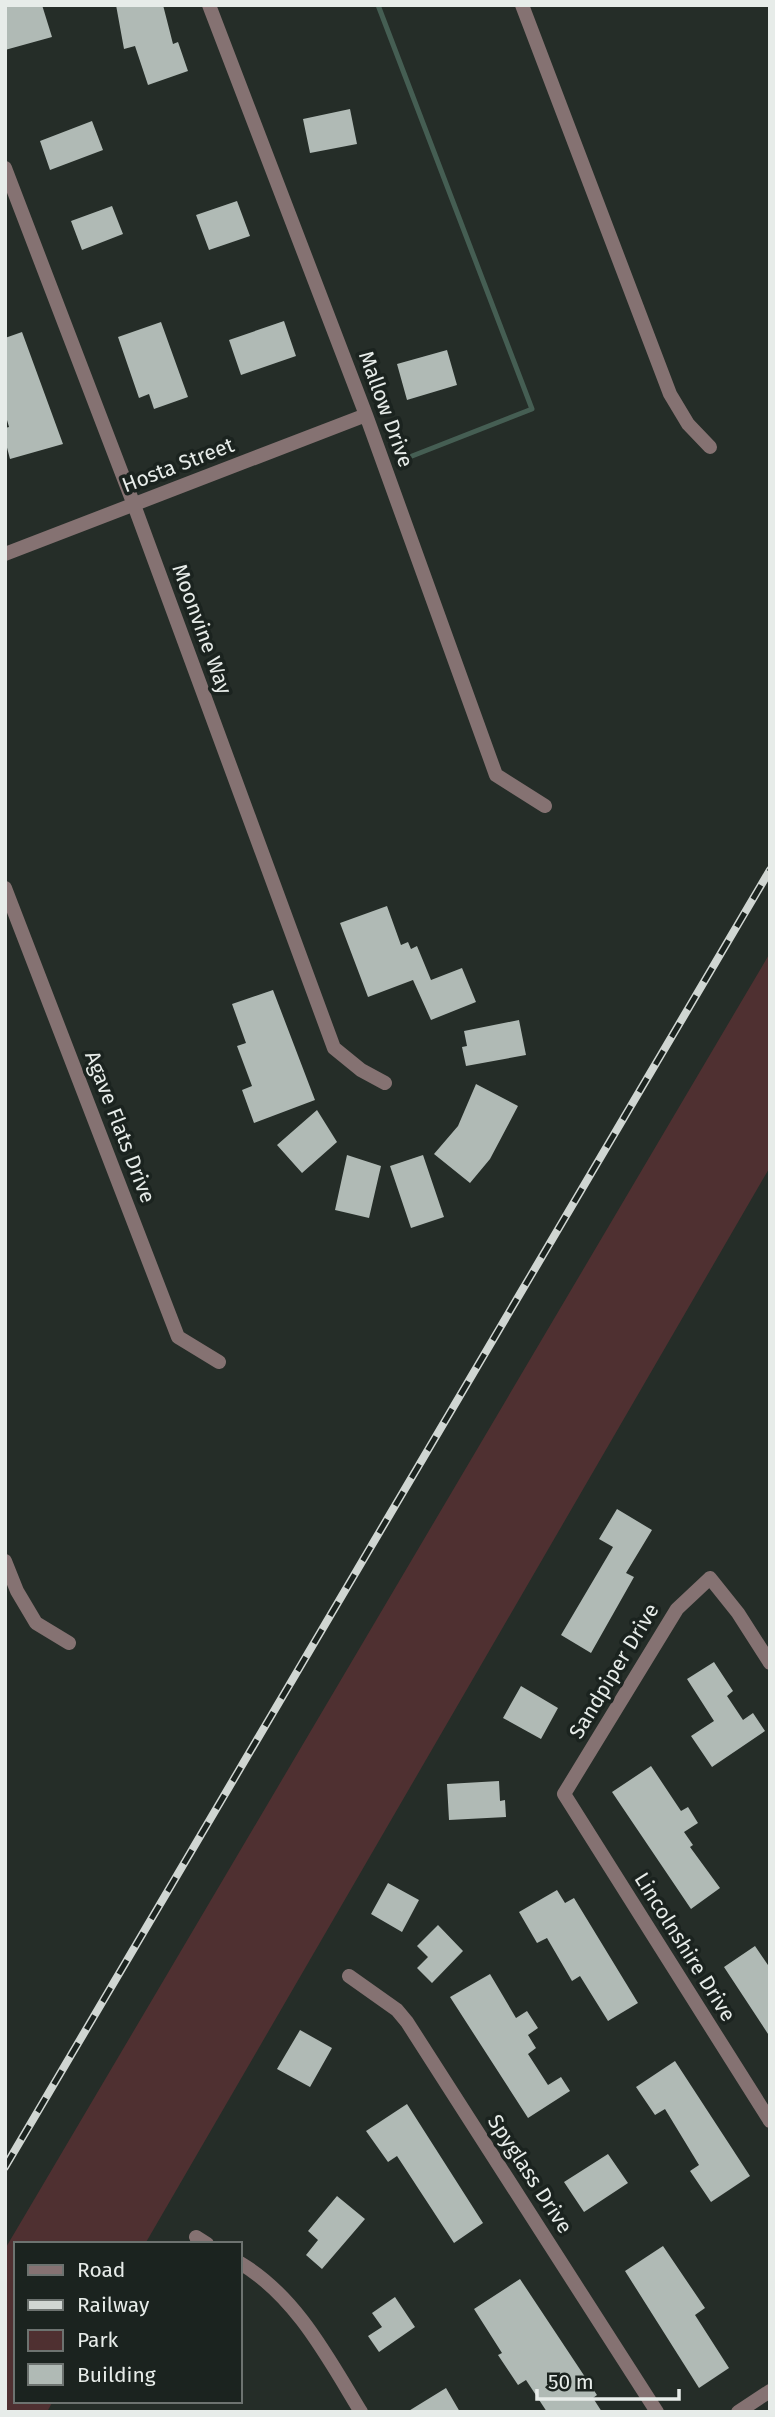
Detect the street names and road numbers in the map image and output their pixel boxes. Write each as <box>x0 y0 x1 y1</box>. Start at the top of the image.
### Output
street label: Mallow Drive <box>353 347 419 471</box>
street label: Hosta Street <box>118 432 238 498</box>
street label: Moonvine Way <box>166 560 238 698</box>
street label: Agave Flats Drive <box>79 1047 161 1207</box>
street label: Sandpiper Drive <box>563 1599 665 1743</box>
street label: Lincolnshire Drive <box>629 1868 741 2026</box>
street label: Spyglass Drive <box>482 2110 578 2238</box>

